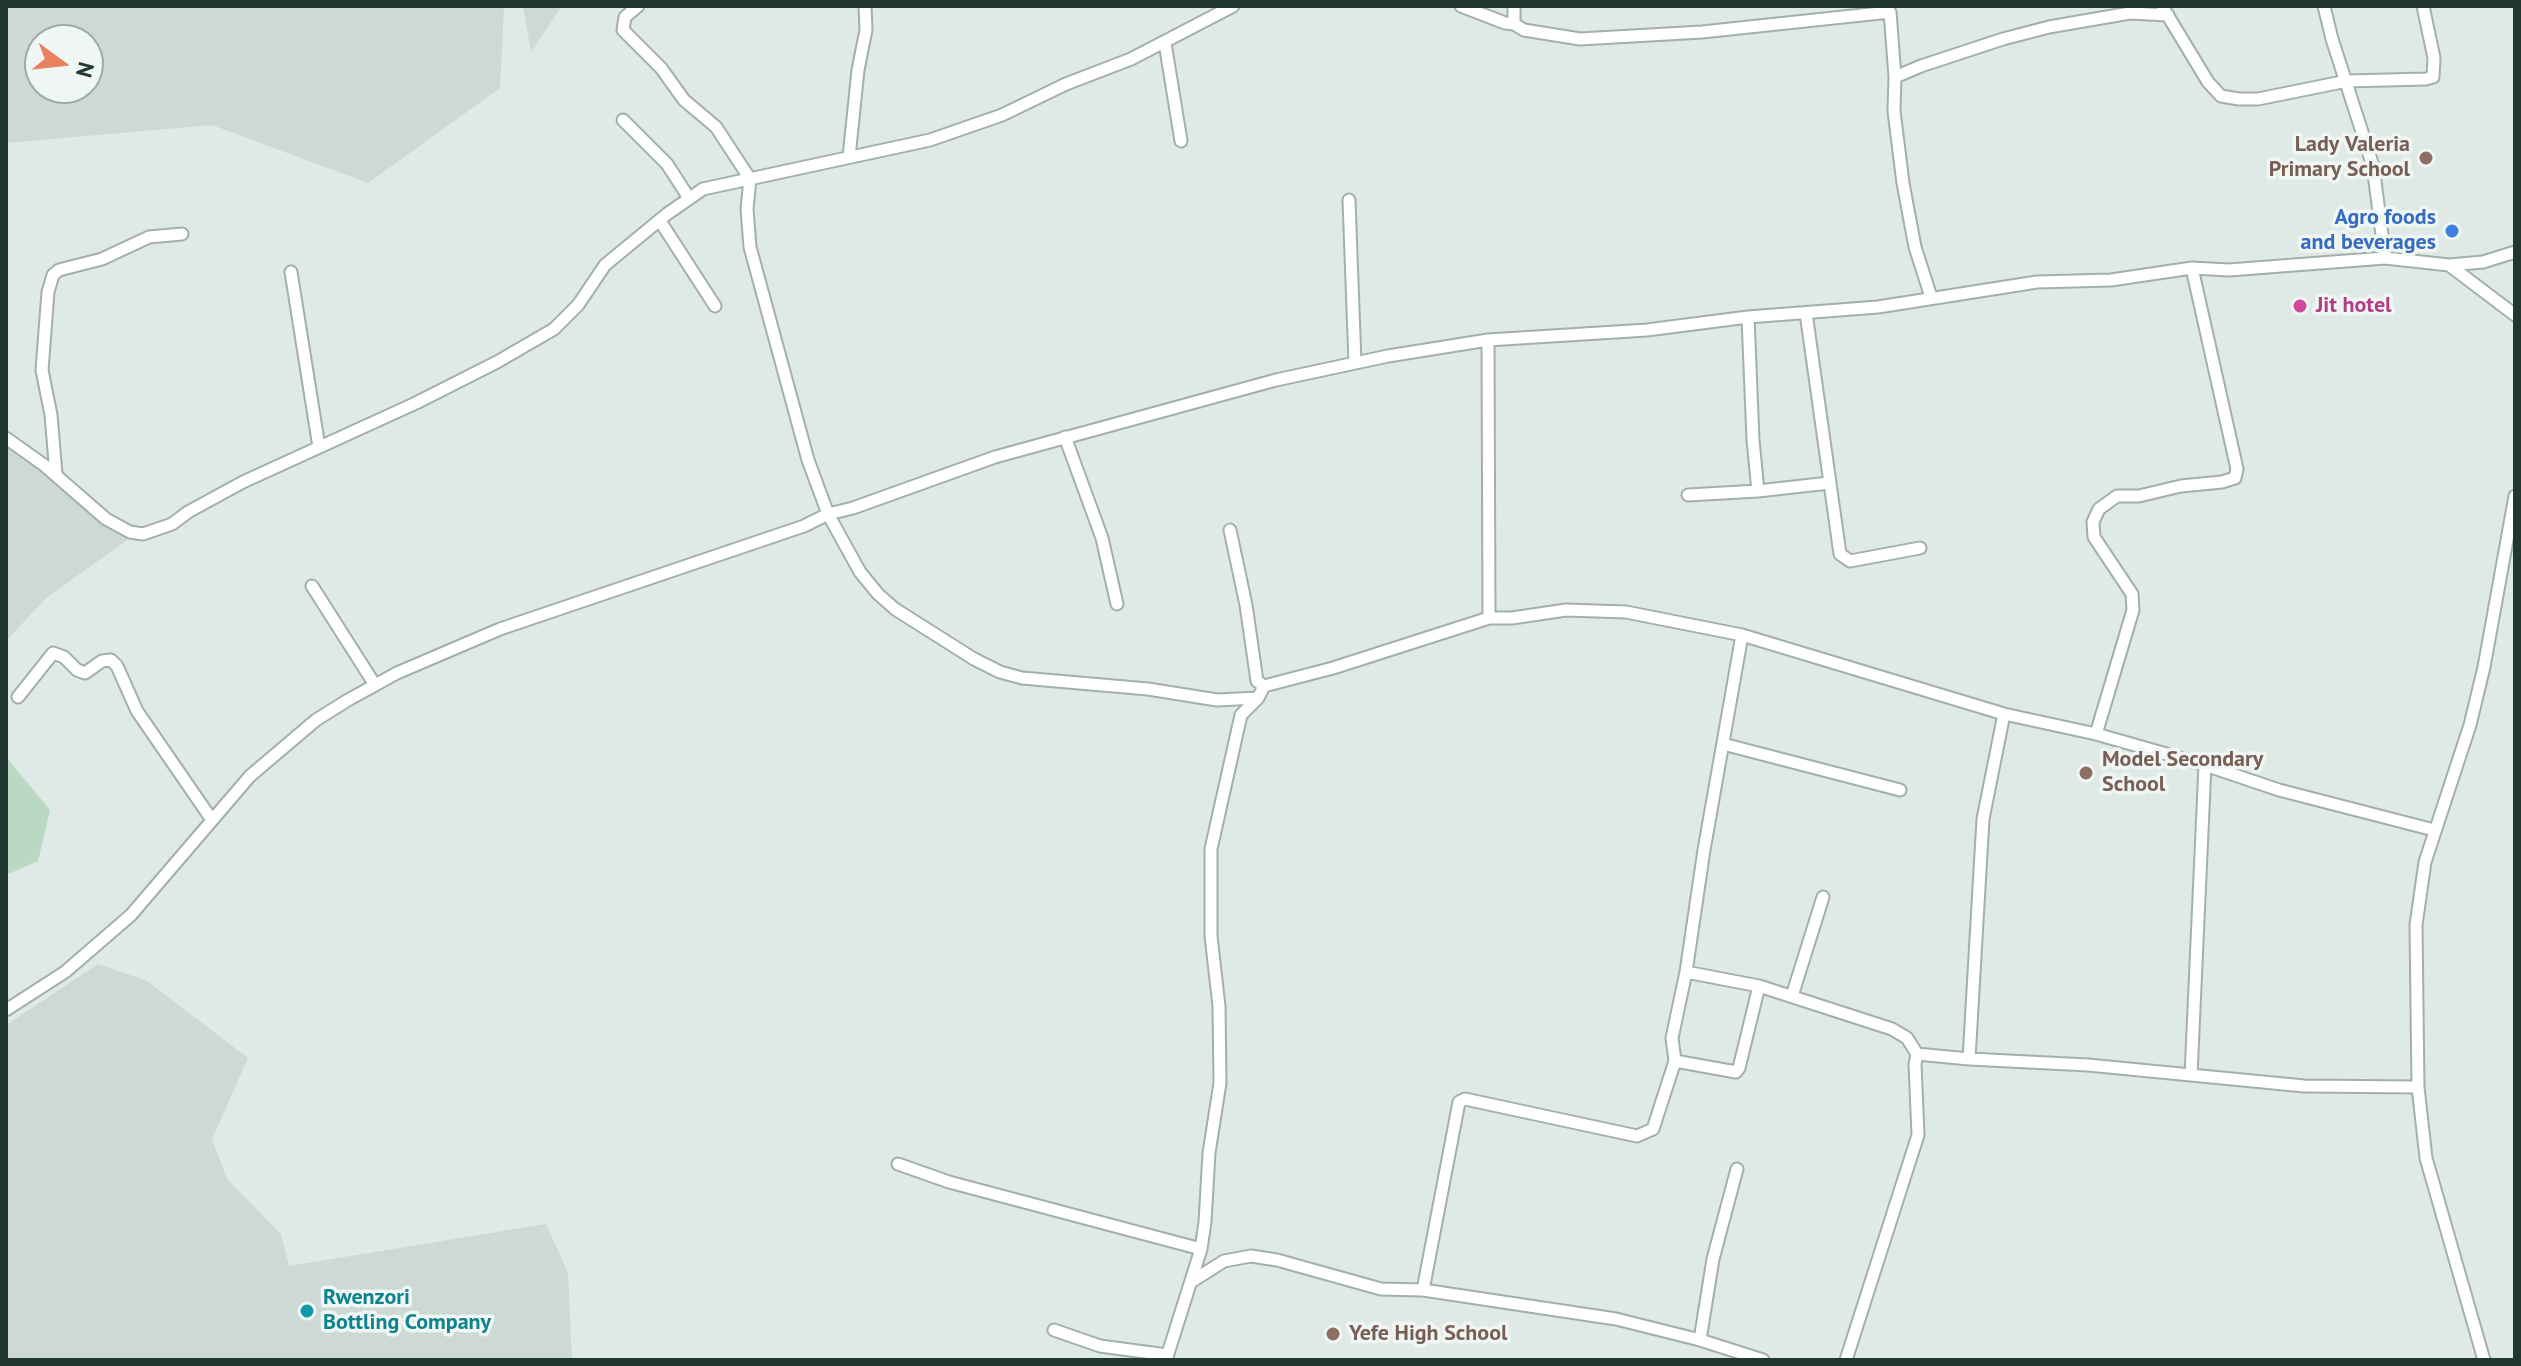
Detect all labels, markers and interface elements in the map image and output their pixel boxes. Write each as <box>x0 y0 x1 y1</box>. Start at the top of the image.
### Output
north arrow <box>24 24 104 104</box>
text: N <box>70 59 101 80</box>
place label: Lady Valeria Primary School <box>2269 132 2410 184</box>
marker: Lady Valeria Primary School <box>2417 149 2435 167</box>
place label: Agro foods and beverages <box>2301 205 2436 256</box>
marker: Agro foods and beverages <box>2443 222 2461 240</box>
place label: Jit hotel <box>2316 293 2392 319</box>
marker: Jit hotel <box>2291 297 2309 315</box>
place label: Model Secondary School <box>2102 747 2263 798</box>
marker: Model Secondary School <box>2077 764 2095 782</box>
place label: Rwenzori Bottling Company <box>323 1285 491 1336</box>
marker: Rwenzori Bottling Company <box>298 1302 316 1320</box>
place label: Yefe High School <box>1349 1321 1507 1347</box>
marker: Yefe High School <box>1324 1325 1342 1343</box>

